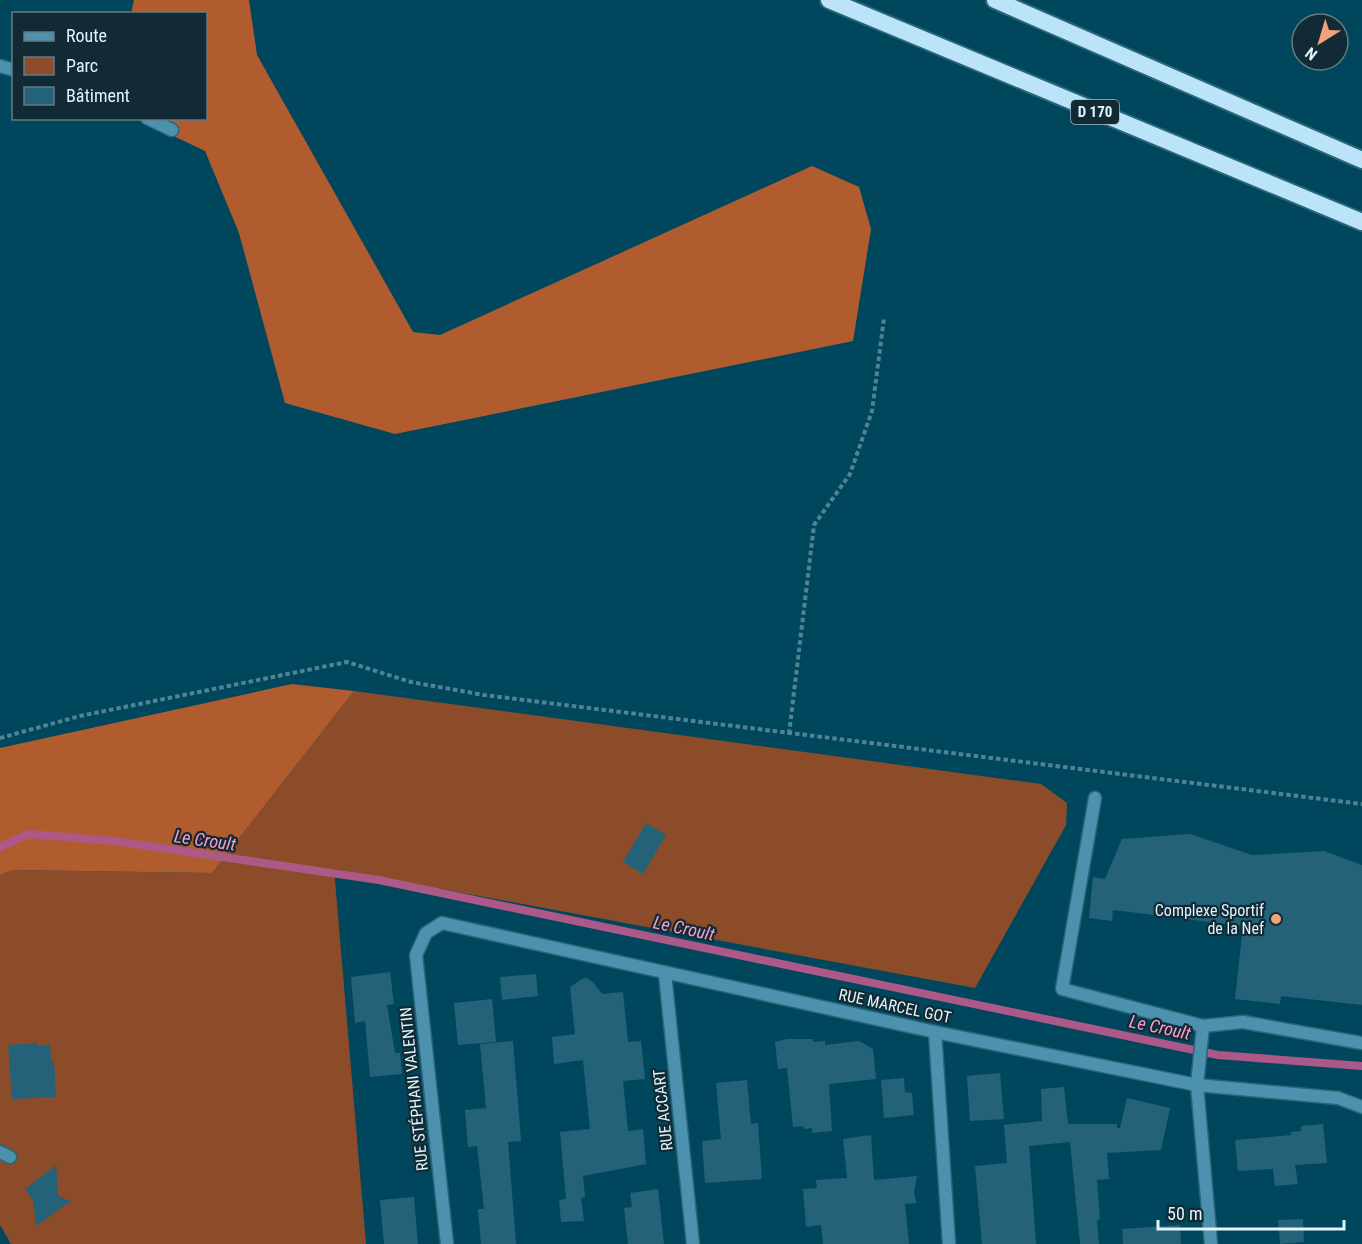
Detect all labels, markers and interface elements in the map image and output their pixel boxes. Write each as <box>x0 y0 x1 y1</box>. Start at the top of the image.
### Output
legend <box>12 12 207 120</box>
north arrow <box>1290 12 1350 72</box>
text: Route <box>66 25 107 46</box>
text: N <box>1302 43 1321 64</box>
text: Parc <box>66 55 98 76</box>
text: Bâtiment <box>66 85 130 106</box>
road number: D 170 <box>1071 100 1119 124</box>
water label: Le Croult <box>173 825 238 855</box>
place label: Complexe Sportif de la Nef <box>1155 901 1264 938</box>
water label: Le Croult <box>651 911 717 945</box>
marker: Complexe Sportif de la Nef <box>1269 912 1283 926</box>
street label: RUE MARCEL GOT <box>837 985 953 1027</box>
street label: RUE STÉPHANI VALENTIN <box>396 1006 432 1172</box>
water label: Le Croult <box>1127 1010 1193 1044</box>
street label: RUE ACCART <box>649 1068 677 1152</box>
scale bar <box>1158 1193 1344 1231</box>
text: 50 m <box>1167 1203 1202 1224</box>

